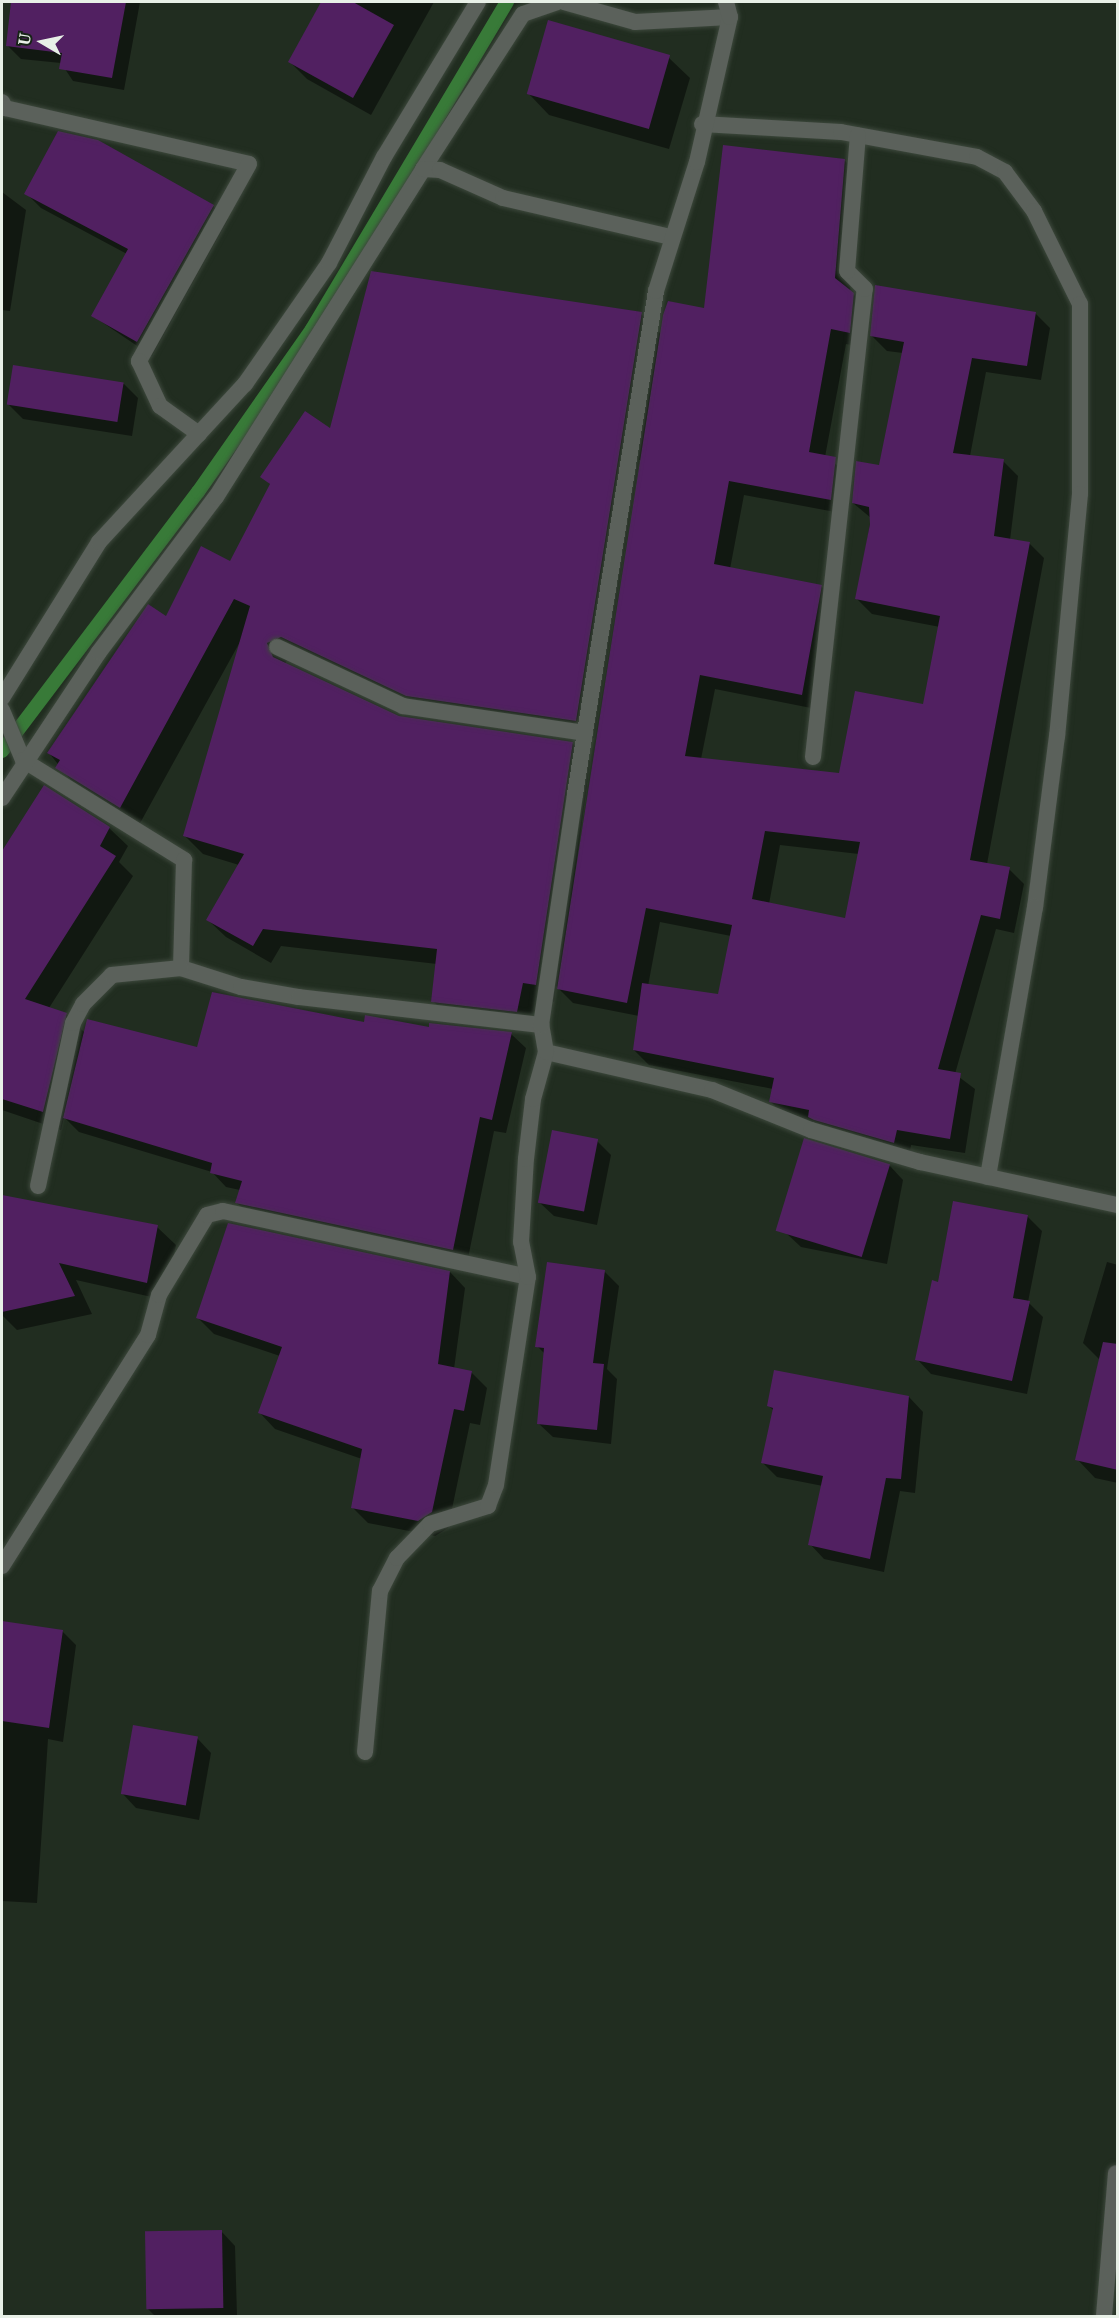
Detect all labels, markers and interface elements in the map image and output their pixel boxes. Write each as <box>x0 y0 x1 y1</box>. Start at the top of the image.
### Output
north arrow <box>12 12 72 72</box>
text: U <box>12 32 36 47</box>

